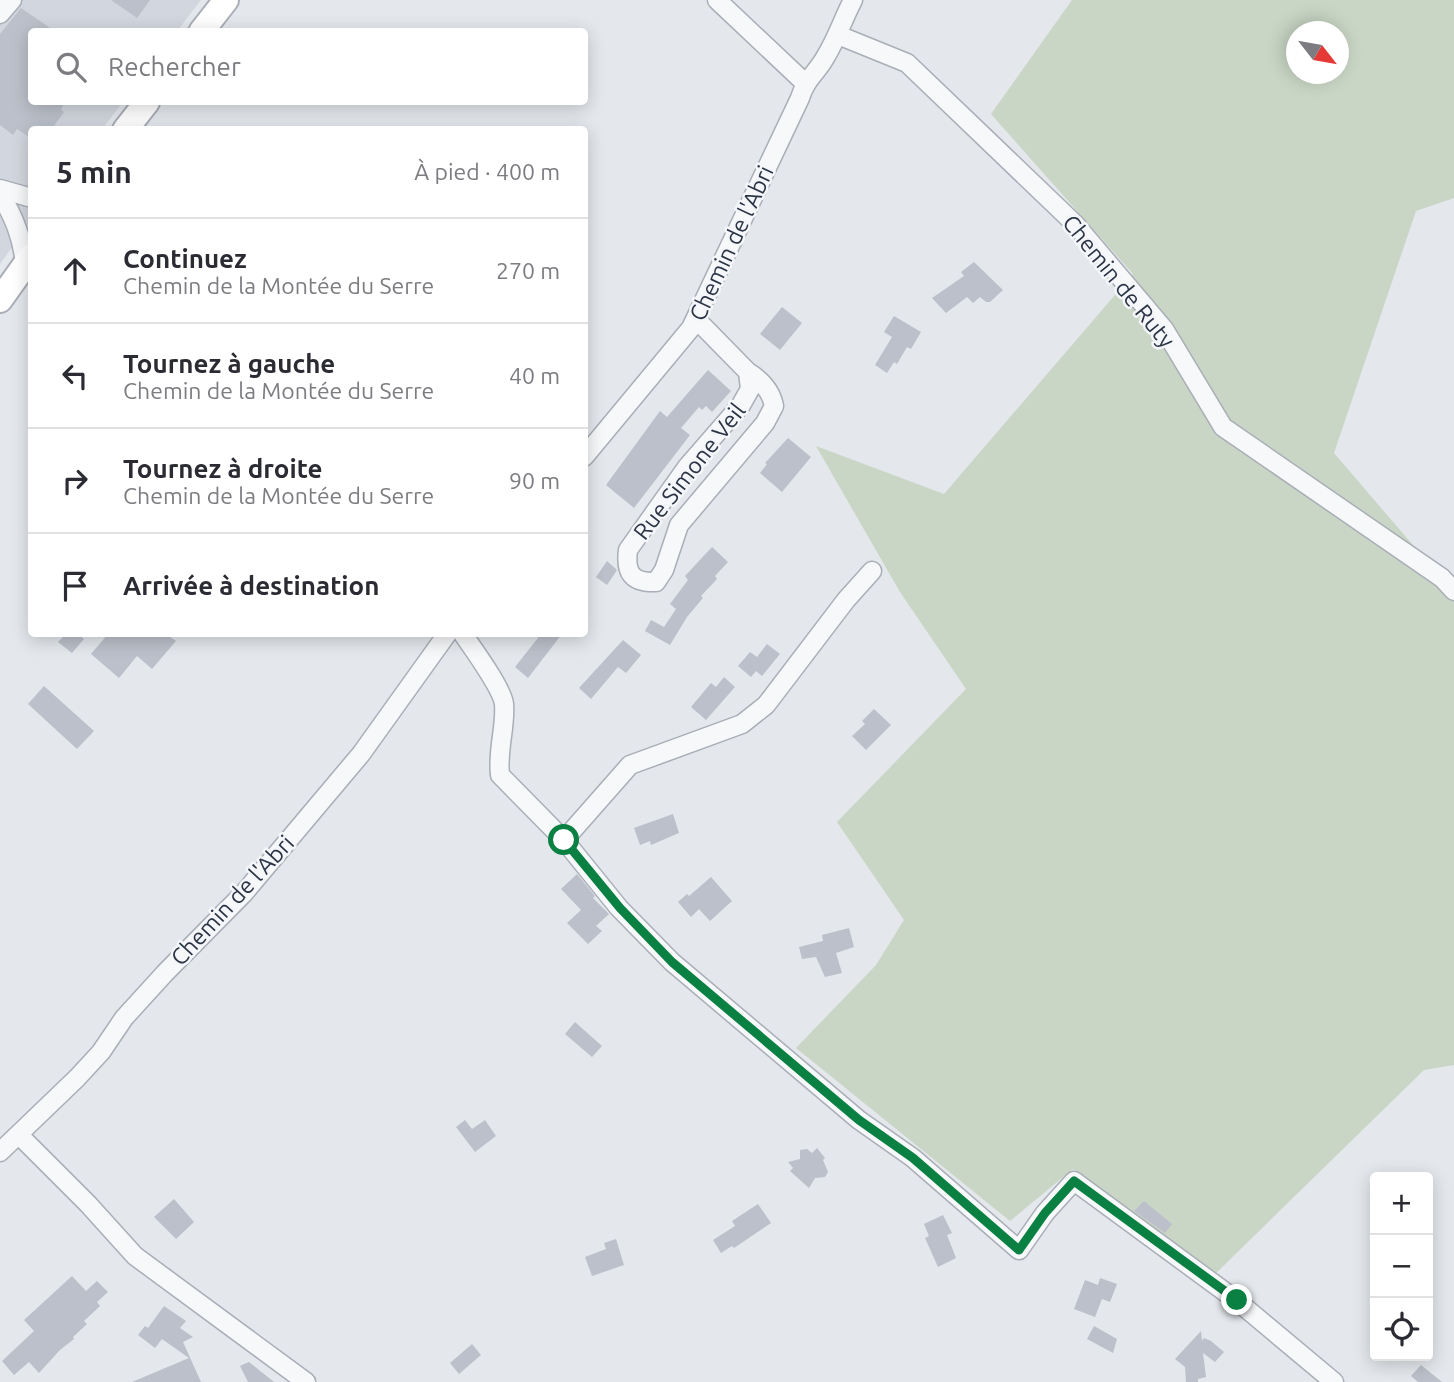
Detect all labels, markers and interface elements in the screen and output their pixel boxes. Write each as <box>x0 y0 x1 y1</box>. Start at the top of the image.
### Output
north arrow <box>1286 21 1349 84</box>
search box <box>28 28 588 105</box>
icon: search <box>52 48 90 86</box>
text: Rechercher <box>108 52 241 81</box>
text: 5 min <box>56 155 132 189</box>
text: À pied · 400 m <box>414 159 560 184</box>
street label: Chemin de l'Abri <box>684 162 778 324</box>
street label: Chemin de Ruty <box>1058 210 1180 352</box>
text: Continuez <box>123 244 247 273</box>
icon: ahead <box>56 252 94 290</box>
text: 270 m <box>496 258 560 283</box>
text: Chemin de la Montée du Serre <box>123 273 434 298</box>
text: Tournez à gauche <box>123 349 335 378</box>
icon: left <box>56 357 94 395</box>
text: 40 m <box>509 363 560 388</box>
text: Chemin de la Montée du Serre <box>123 378 434 403</box>
street label: Rue Simone Veil <box>628 398 750 544</box>
text: Tournez à droite <box>123 454 322 483</box>
icon: right <box>56 462 94 500</box>
text: 90 m <box>509 468 560 493</box>
text: Chemin de la Montée du Serre <box>123 483 434 508</box>
icon: arrive <box>56 567 94 605</box>
text: Arrivée à destination <box>123 571 379 600</box>
route start <box>548 824 579 855</box>
street label: Chemin de l'Abri <box>166 830 298 970</box>
map controls <box>1370 1172 1433 1361</box>
button: + <box>1370 1172 1433 1235</box>
button: − <box>1370 1235 1433 1298</box>
route end <box>1221 1284 1252 1315</box>
button: locate <box>1370 1298 1433 1361</box>

